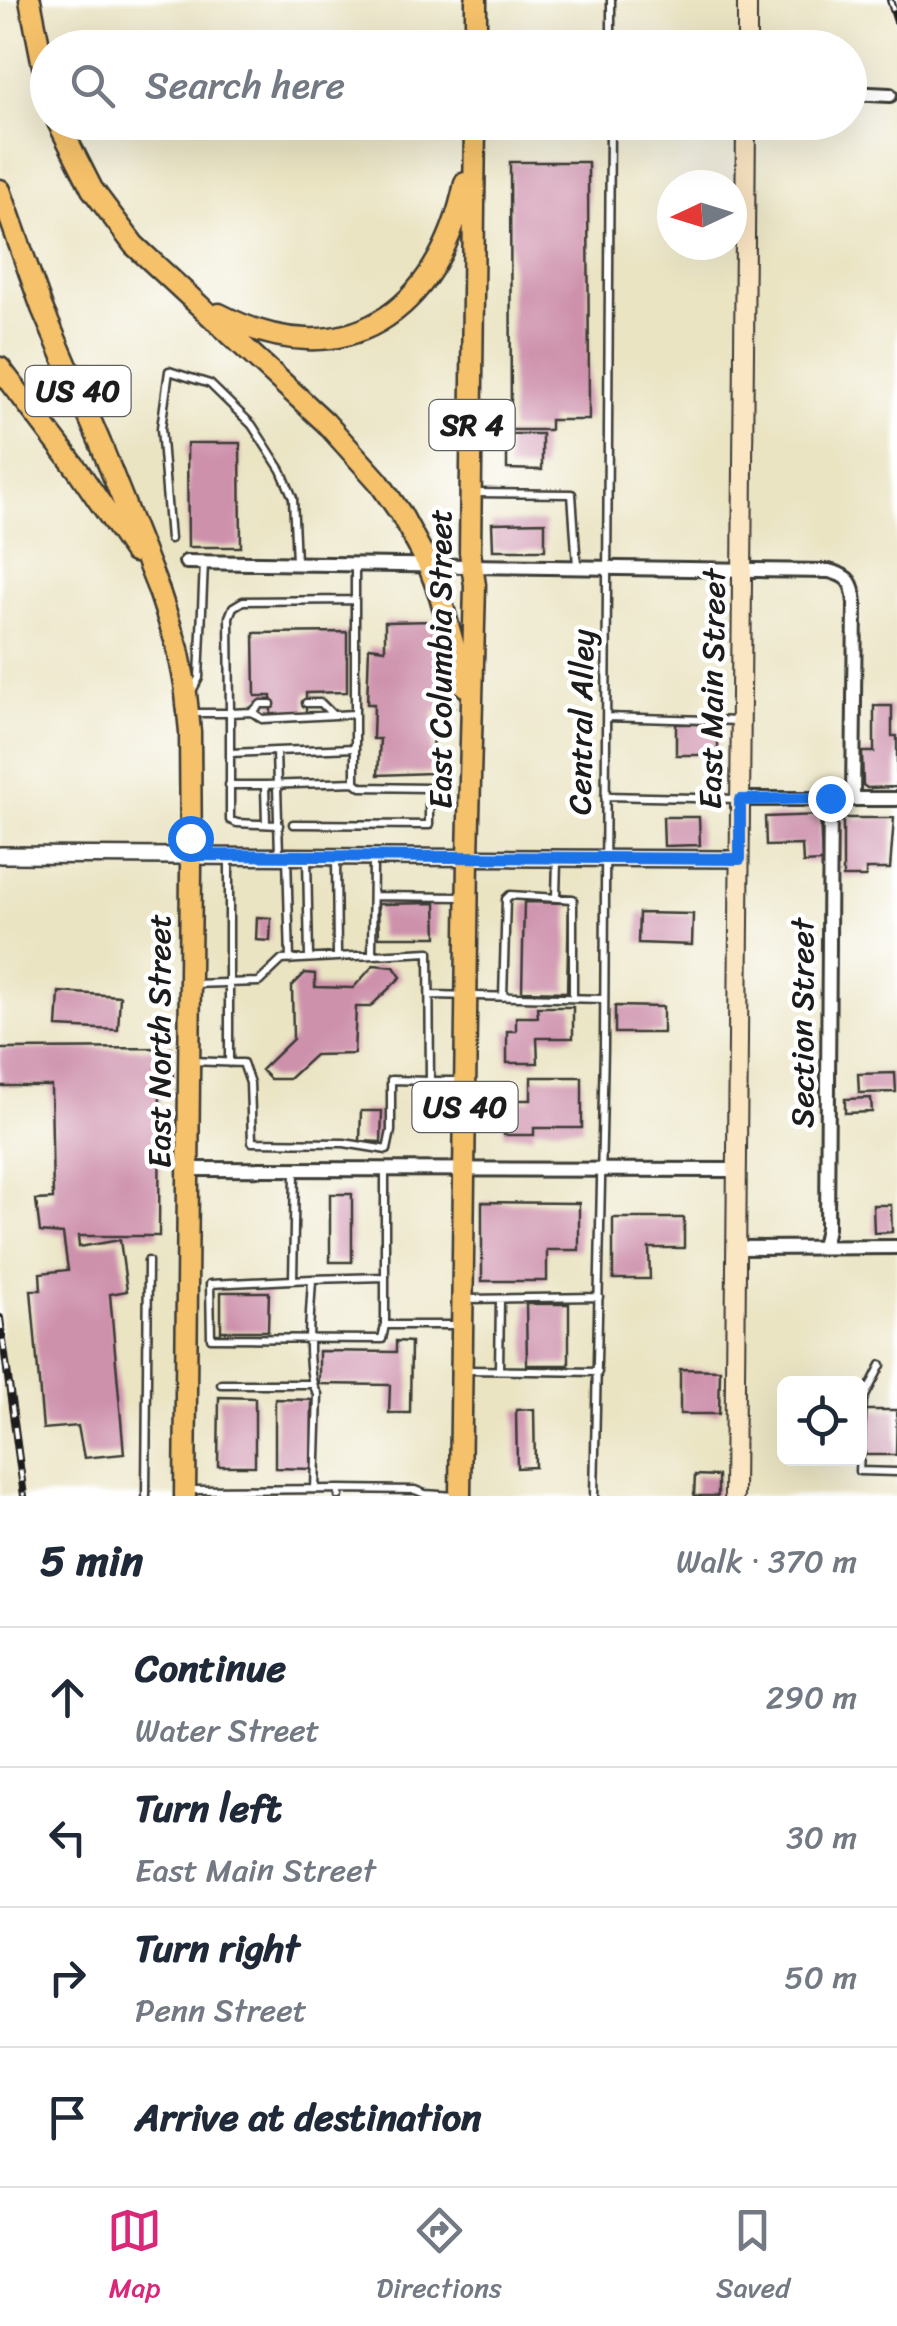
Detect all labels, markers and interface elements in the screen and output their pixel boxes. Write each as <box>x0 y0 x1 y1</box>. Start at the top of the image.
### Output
search box <box>30 30 867 140</box>
text: Search here <box>145 52 345 119</box>
icon: search <box>65 58 120 113</box>
north arrow <box>657 170 747 260</box>
road number: US 40 <box>26 366 130 416</box>
road number: SR 4 <box>430 400 514 450</box>
street label: East Columbia Street <box>412 509 469 809</box>
street label: East Main Street <box>682 567 743 810</box>
street label: Central Alley <box>551 628 612 815</box>
route end <box>808 776 854 822</box>
route start <box>168 816 214 862</box>
street label: East North Street <box>131 914 188 1168</box>
street label: Section Street <box>774 917 831 1128</box>
road number: US 40 <box>412 1082 518 1132</box>
map controls <box>777 1376 867 1466</box>
button: locate <box>777 1376 867 1466</box>
text: 5 min <box>40 1524 143 1598</box>
text: Walk · 370 m <box>676 1533 857 1590</box>
text: Continue <box>135 1635 286 1702</box>
text: 290 m <box>766 1669 857 1726</box>
icon: ahead <box>40 1670 95 1725</box>
text: Water Street <box>135 1702 320 1759</box>
text: Turn left <box>135 1775 281 1842</box>
text: 30 m <box>786 1809 857 1866</box>
icon: left <box>40 1810 95 1865</box>
text: East Main Street <box>135 1842 376 1899</box>
text: Turn right <box>135 1915 300 1982</box>
text: 50 m <box>784 1949 857 2006</box>
icon: right <box>40 1950 95 2005</box>
text: Penn Street <box>135 1982 307 2039</box>
text: Arrive at destination <box>135 2084 482 2151</box>
icon: arrive <box>40 2090 95 2145</box>
tab: Map <box>107 2203 162 2312</box>
tab: Directions <box>376 2203 502 2312</box>
tab: Saved <box>716 2203 790 2312</box>

